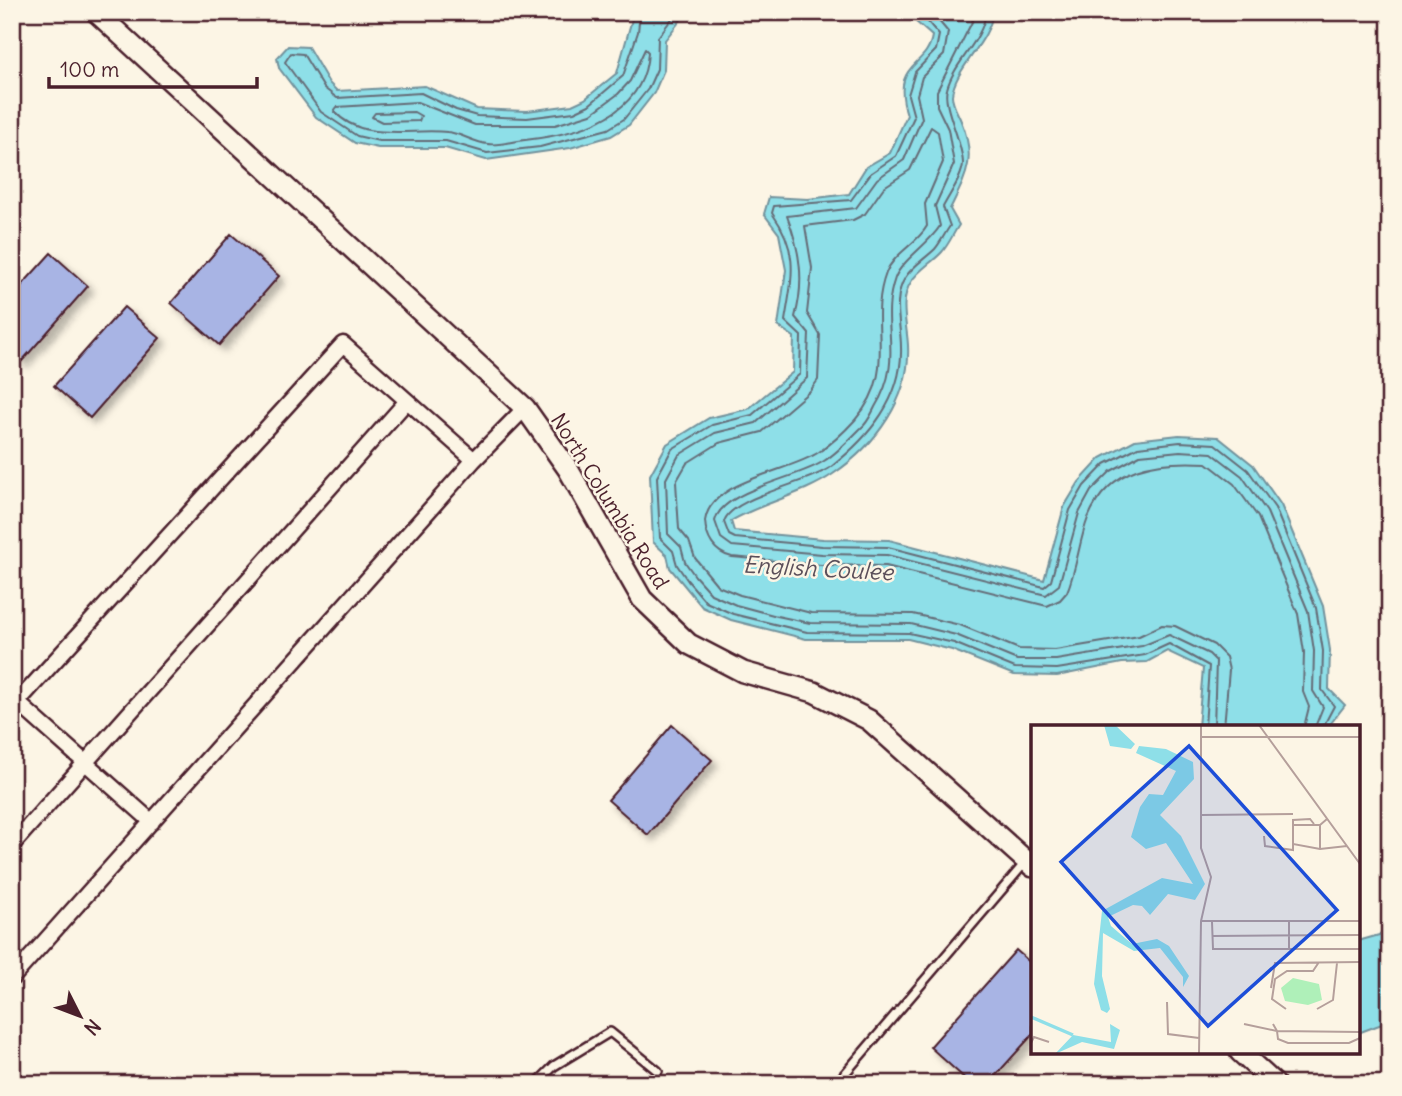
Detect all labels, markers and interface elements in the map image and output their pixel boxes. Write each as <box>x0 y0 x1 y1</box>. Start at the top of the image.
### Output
scale bar <box>49 46 257 90</box>
text: 100 m <box>60 56 119 83</box>
street label: North Columbia Road <box>545 408 675 594</box>
water label: English Coulee <box>742 550 895 586</box>
inset map <box>1031 725 1360 1054</box>
north arrow <box>46 981 116 1050</box>
text: N <box>79 1014 106 1040</box>

